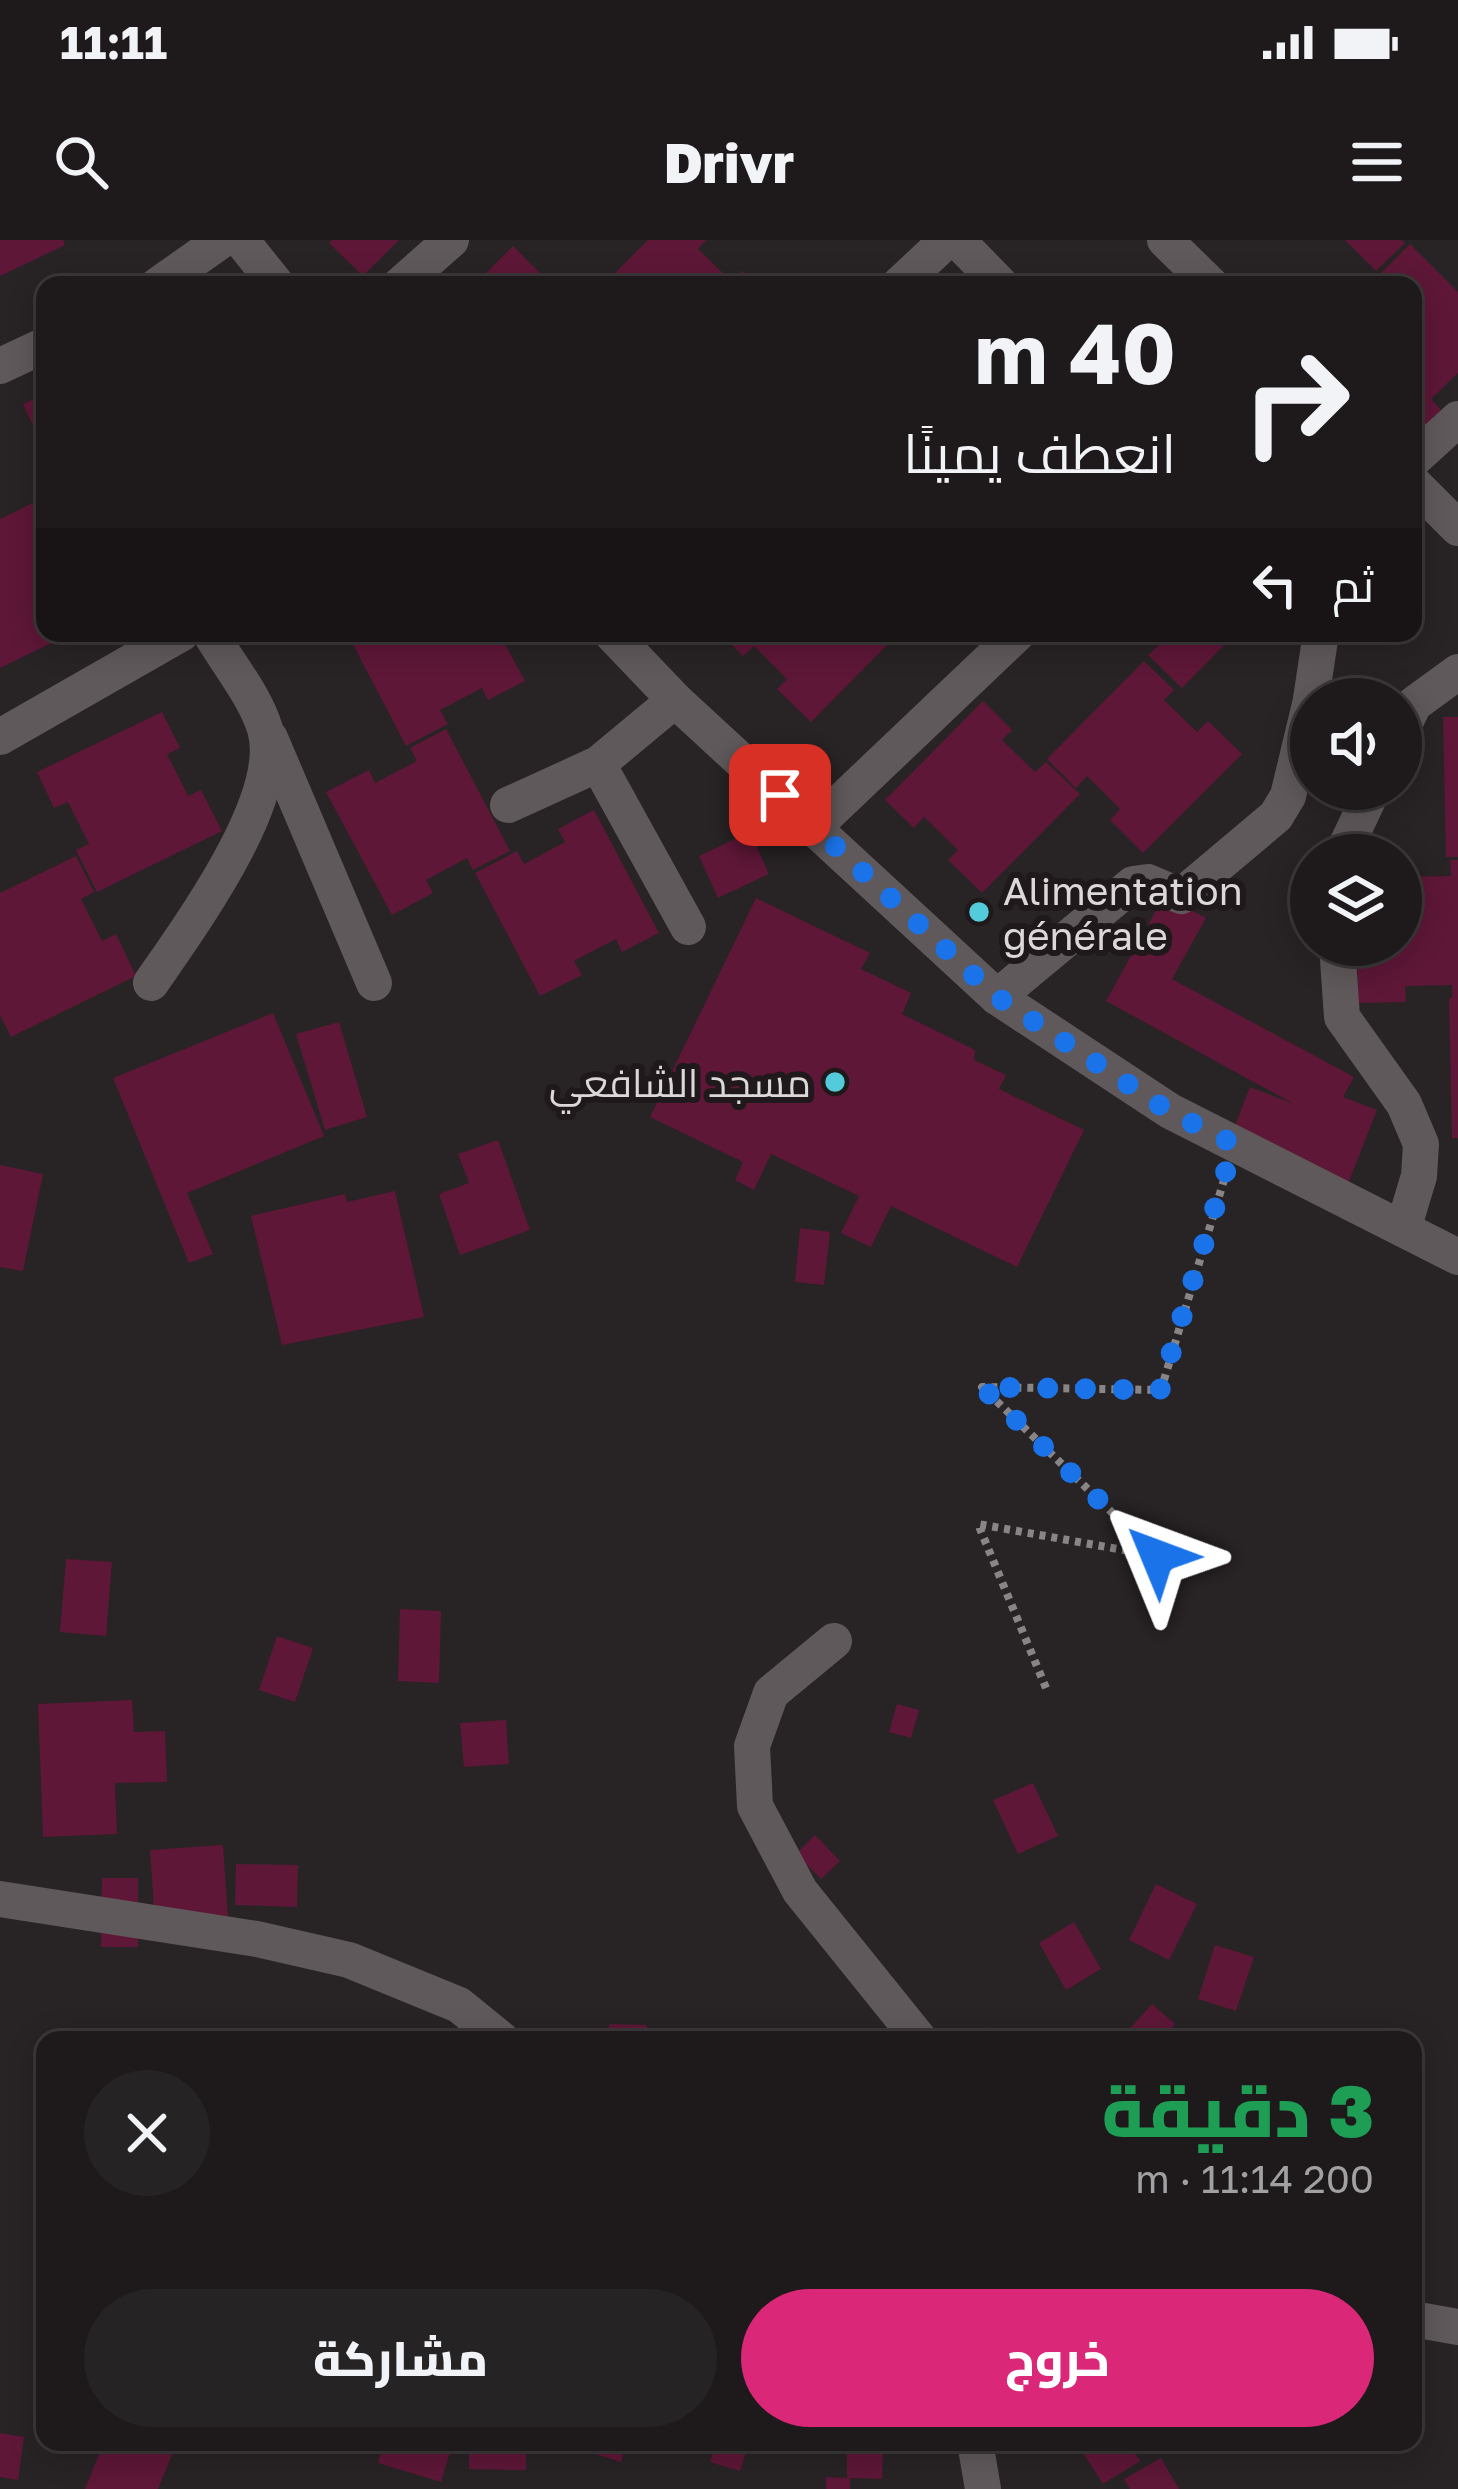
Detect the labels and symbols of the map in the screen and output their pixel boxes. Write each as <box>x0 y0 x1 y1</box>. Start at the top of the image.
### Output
pin <box>729 744 831 846</box>
place label: Alimentation générale <box>1003 867 1243 959</box>
marker: Alimentation générale <box>966 899 992 925</box>
place label: مسجد الشافعي <box>549 1059 811 1114</box>
marker: مسجد الشافعي <box>822 1069 848 1095</box>
position arrow <box>1094 1493 1220 1619</box>

